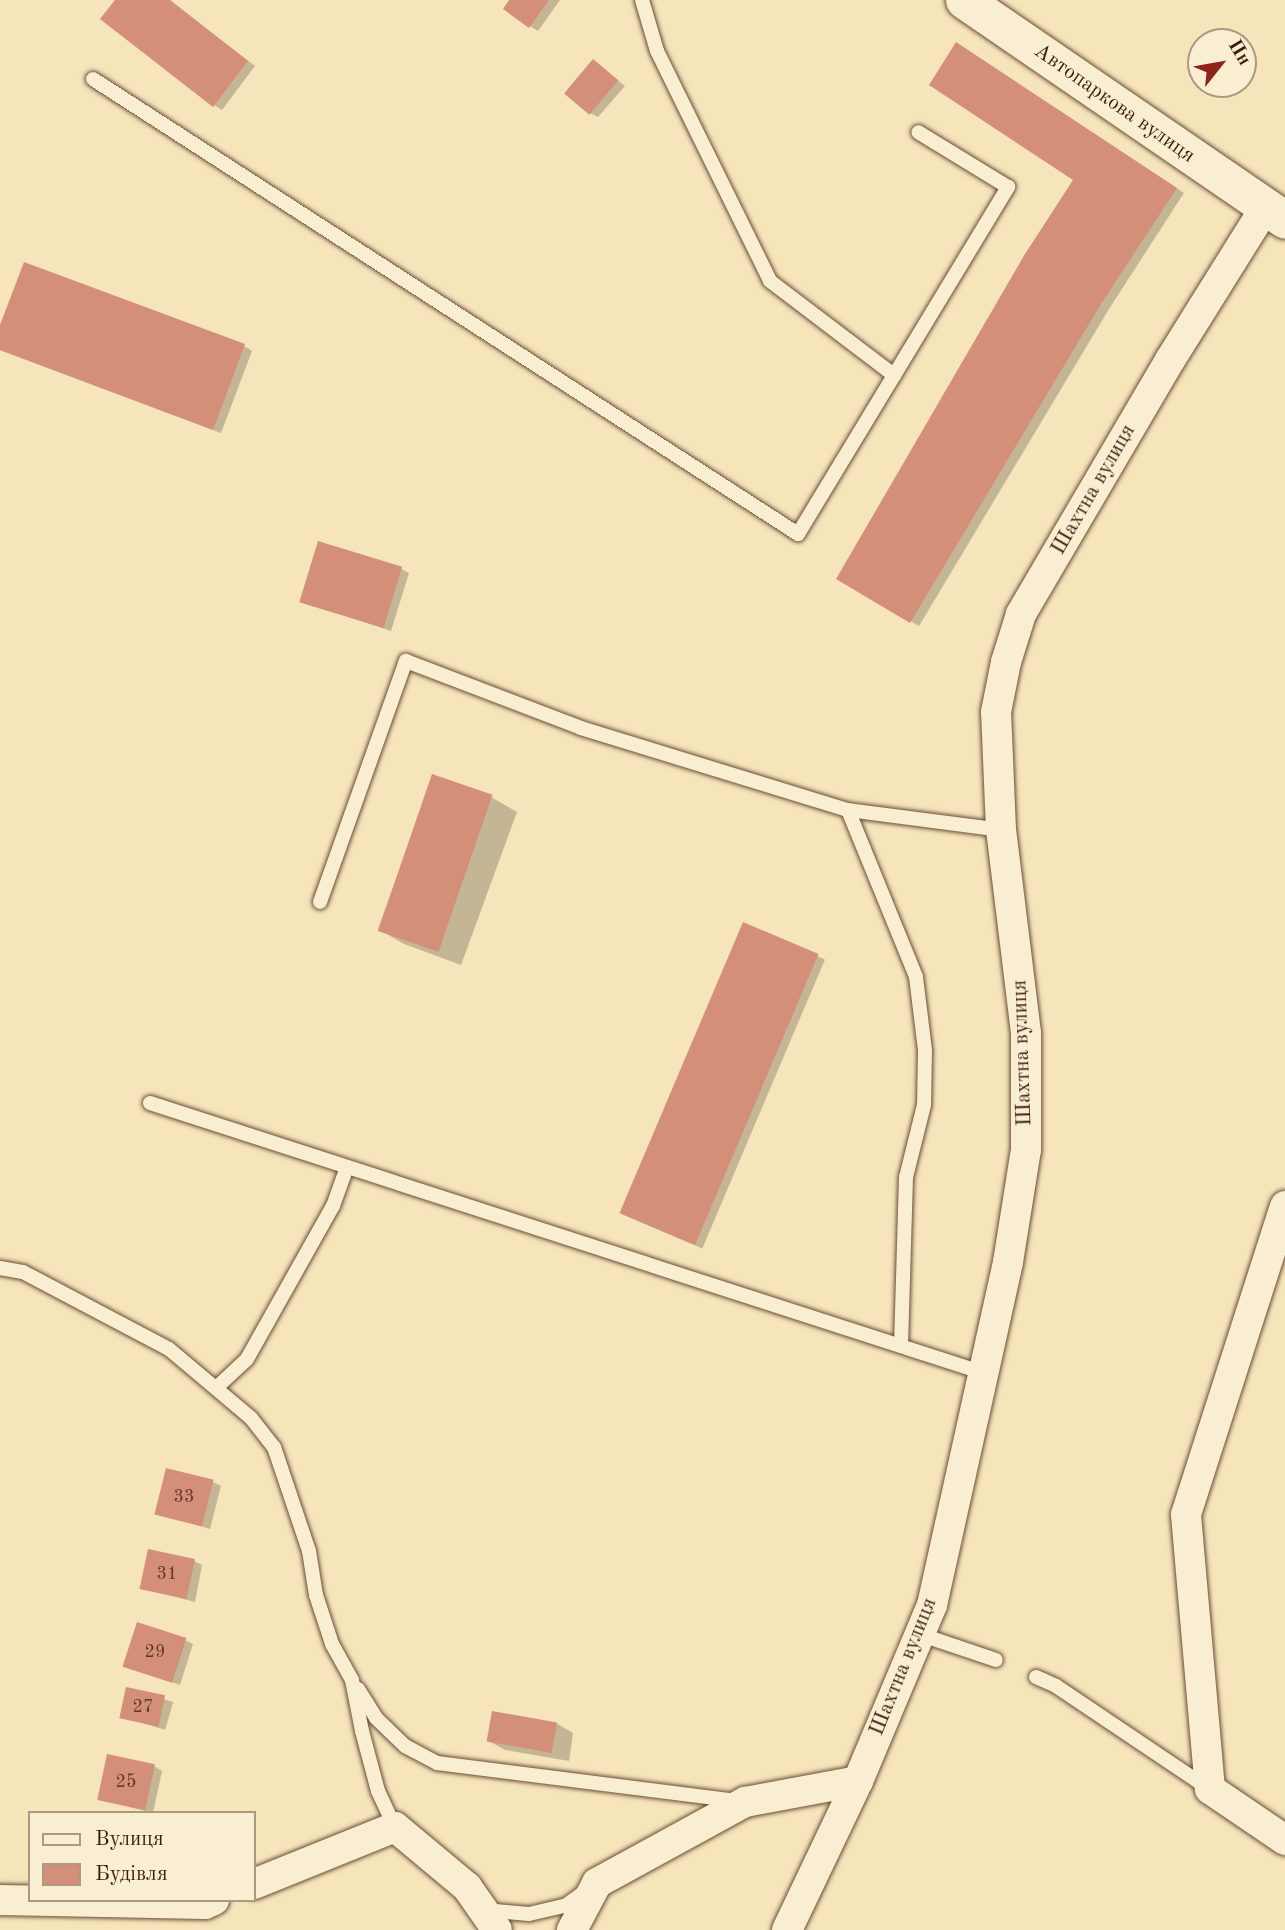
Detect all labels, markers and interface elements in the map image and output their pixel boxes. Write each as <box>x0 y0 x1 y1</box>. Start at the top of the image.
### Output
north arrow <box>1187 28 1257 98</box>
text: Пн <box>1224 37 1254 69</box>
street label: Автопаркова вулиця <box>1029 39 1199 169</box>
street label: Шахтна вулиця <box>1046 420 1142 560</box>
street label: Шахтна вулиця <box>1008 979 1038 1127</box>
house number: 33 <box>174 1486 194 1508</box>
house number: 31 <box>157 1563 177 1585</box>
street label: Шахтна вулиця <box>865 1594 943 1740</box>
house number: 29 <box>145 1641 165 1663</box>
house number: 27 <box>133 1696 153 1718</box>
house number: 25 <box>116 1771 136 1793</box>
legend <box>28 1811 256 1902</box>
text: Вулиця <box>95 1829 164 1850</box>
text: Будівля <box>95 1864 168 1885</box>

